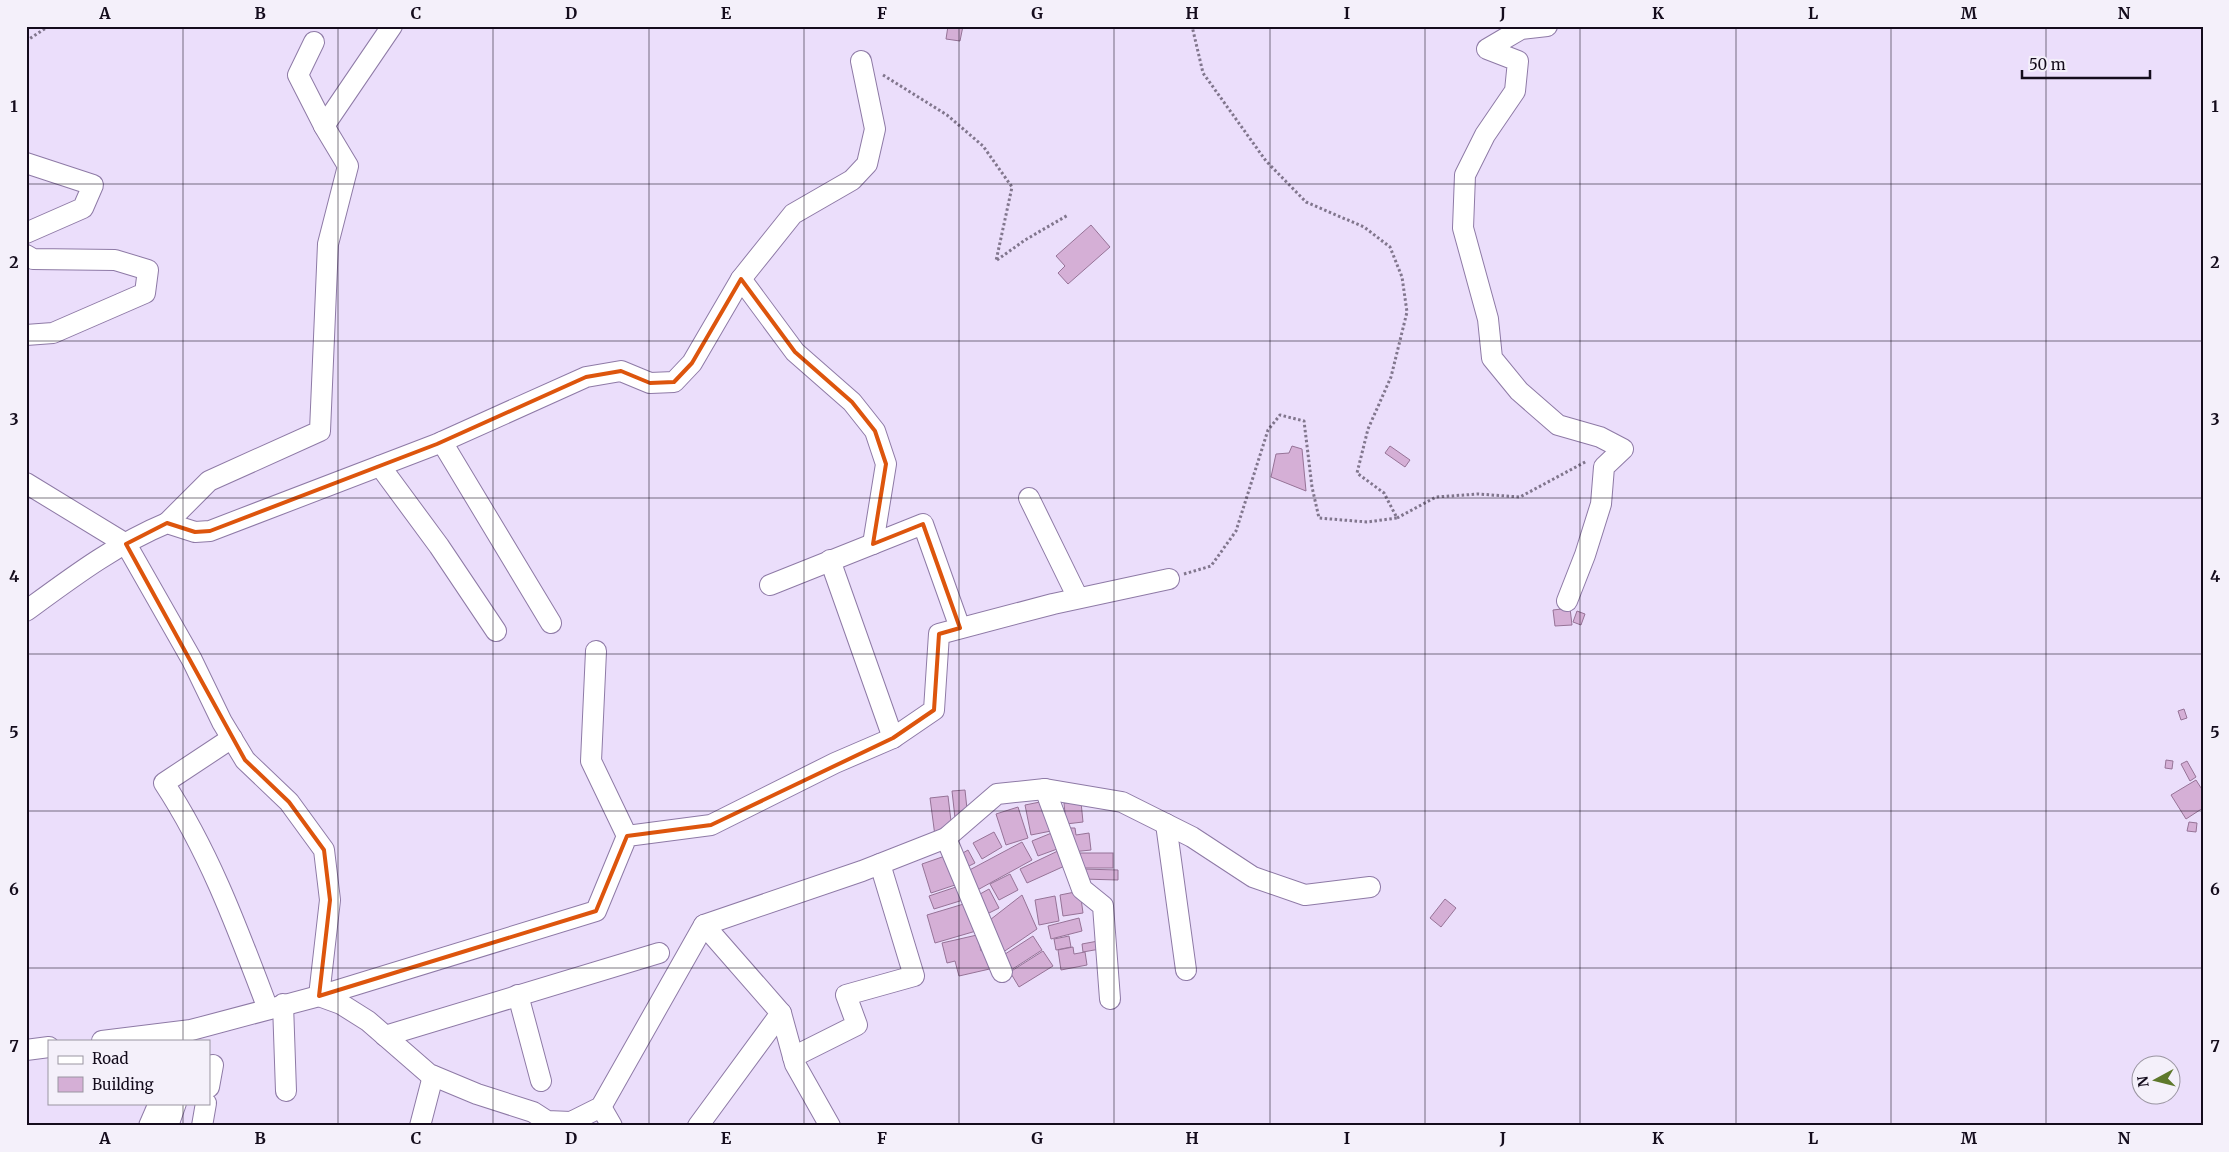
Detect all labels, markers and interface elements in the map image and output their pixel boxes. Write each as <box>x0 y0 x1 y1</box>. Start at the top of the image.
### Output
text: A <box>98 3 111 23</box>
text: B <box>254 3 266 23</box>
text: C <box>411 3 421 23</box>
text: D <box>565 3 577 23</box>
text: E <box>721 3 732 23</box>
text: F <box>877 3 887 23</box>
text: G <box>1031 3 1043 23</box>
text: H <box>1185 3 1199 23</box>
text: I <box>1344 3 1350 23</box>
text: J <box>1499 3 1506 23</box>
text: K <box>1652 3 1664 23</box>
text: L <box>1808 3 1818 23</box>
text: M <box>1961 3 1978 23</box>
text: N <box>2118 3 2131 23</box>
scale bar <box>2022 48 2149 80</box>
text: 50 m <box>2029 55 2066 74</box>
text: 1 <box>10 96 18 116</box>
text: 1 <box>2211 96 2219 116</box>
text: 2 <box>9 252 19 272</box>
text: 2 <box>2210 252 2220 272</box>
text: 3 <box>9 409 19 429</box>
text: 3 <box>2210 409 2220 429</box>
text: 4 <box>9 566 19 586</box>
text: 4 <box>2210 566 2220 586</box>
text: 5 <box>9 722 19 742</box>
text: 5 <box>2210 722 2220 742</box>
text: 6 <box>9 879 19 899</box>
text: 6 <box>2210 879 2220 899</box>
text: 7 <box>9 1036 19 1056</box>
text: 7 <box>2210 1036 2220 1056</box>
legend <box>48 1040 210 1104</box>
text: Road <box>92 1049 128 1068</box>
north arrow <box>2132 1054 2182 1104</box>
text: Building <box>92 1075 154 1094</box>
text: N <box>2133 1075 2153 1088</box>
text: A <box>98 1128 111 1148</box>
text: B <box>254 1128 266 1148</box>
text: C <box>411 1128 421 1148</box>
text: D <box>565 1128 577 1148</box>
text: E <box>721 1128 732 1148</box>
text: F <box>877 1128 887 1148</box>
text: G <box>1031 1128 1043 1148</box>
text: H <box>1185 1128 1199 1148</box>
text: I <box>1344 1128 1350 1148</box>
text: J <box>1499 1128 1506 1148</box>
text: K <box>1652 1128 1664 1148</box>
text: L <box>1808 1128 1818 1148</box>
text: M <box>1961 1128 1978 1148</box>
text: N <box>2118 1128 2131 1148</box>

